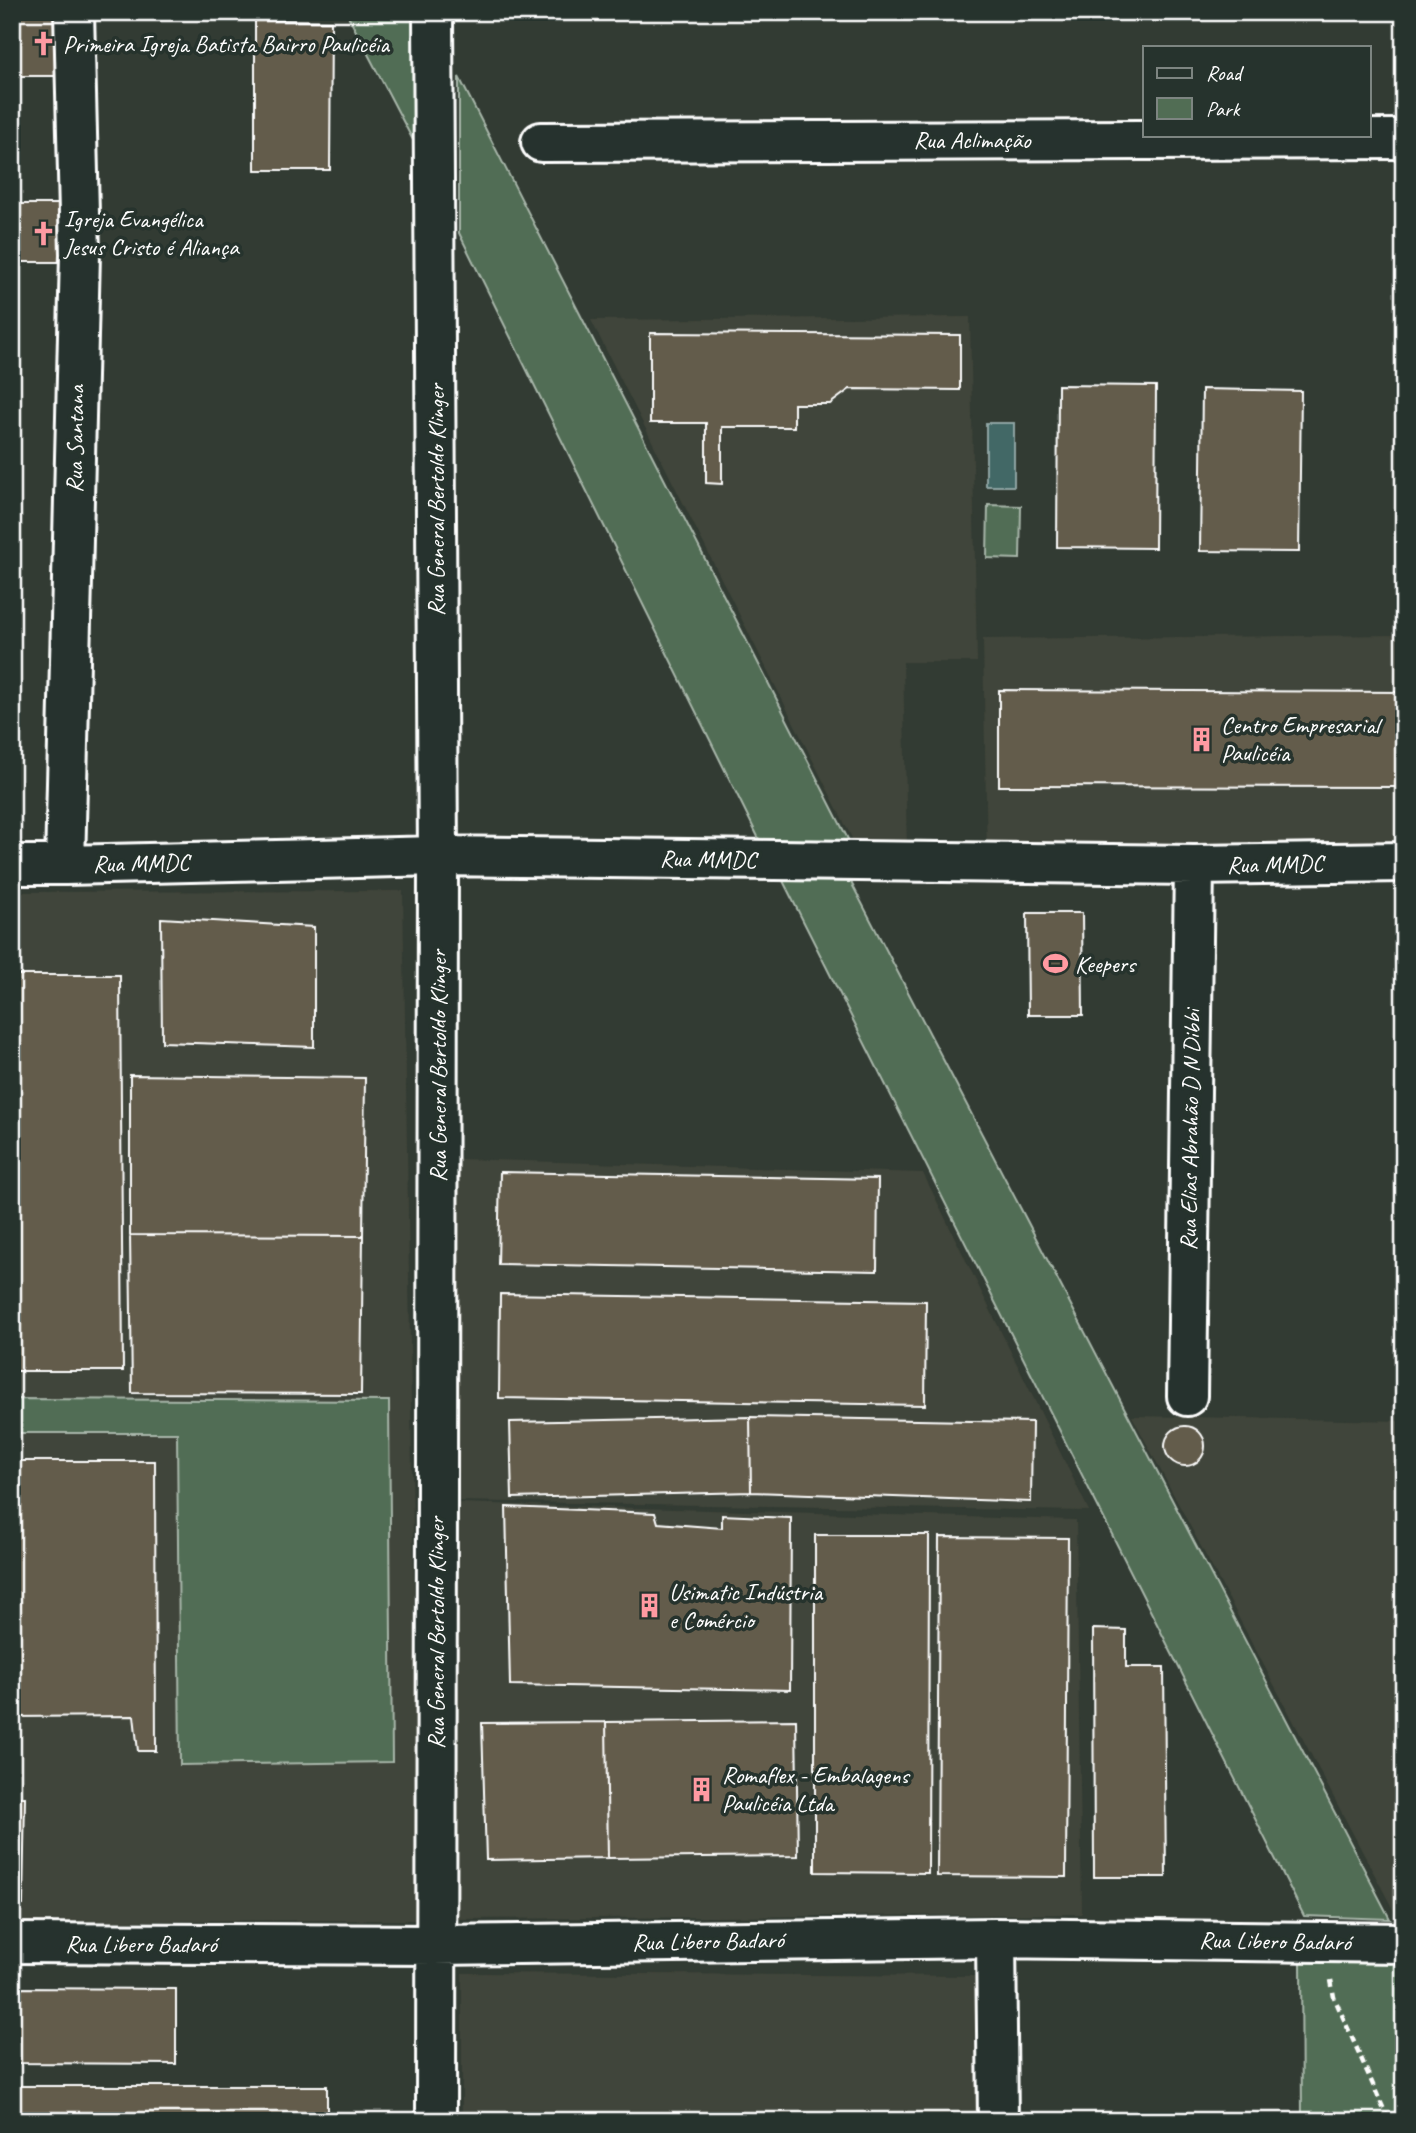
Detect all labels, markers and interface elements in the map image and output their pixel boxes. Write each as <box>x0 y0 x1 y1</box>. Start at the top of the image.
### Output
place label: Primeira Igreja Batista Bairro Paulicéia <box>63 29 390 59</box>
church icon: Primeira Igreja Batista Bairro Paulicéia <box>29 30 57 58</box>
legend <box>1143 46 1370 136</box>
text: Road <box>1206 60 1245 86</box>
text: Park <box>1206 96 1241 122</box>
street label: Rua Aclimação <box>914 125 1032 155</box>
place label: Igreja Evangélica Jesus Cristo é Aliança <box>63 204 240 262</box>
church icon: Igreja Evangélica Jesus Cristo é Aliança <box>30 219 58 247</box>
street label: Rua General Bertoldo Klinger <box>421 381 451 616</box>
street label: Rua Santana <box>59 384 91 493</box>
place label: Centro Empresarial Paulicéia <box>1221 710 1383 768</box>
building icon: Centro Empresarial Paulicéia <box>1187 725 1215 753</box>
street label: Rua MMDC <box>660 843 760 875</box>
street label: Rua MMDC <box>93 847 193 879</box>
street label: Rua MMDC <box>1227 848 1327 880</box>
street label: Rua General Bertoldo Klinger <box>423 947 453 1182</box>
place label: Keepers <box>1075 949 1137 979</box>
sports icon: Keepers <box>1041 950 1069 978</box>
street label: Rua Elias Abrahão D N Dibbi <box>1173 1007 1207 1251</box>
street label: Rua General Bertoldo Klinger <box>421 1514 451 1749</box>
place label: Usimatic Indústria e Comércio <box>669 1577 824 1635</box>
building icon: Usimatic Indústria e Comércio <box>635 1592 663 1620</box>
place label: Romaflex - Embalagens Paulicéia Ltda <box>722 1760 911 1818</box>
building icon: Romaflex - Embalagens Paulicéia Ltda <box>688 1775 716 1803</box>
street label: Rua Libero Badaró <box>632 1925 788 1957</box>
street label: Rua Libero Badaró <box>1199 1925 1355 1957</box>
street label: Rua Libero Badaró <box>65 1929 220 1959</box>

